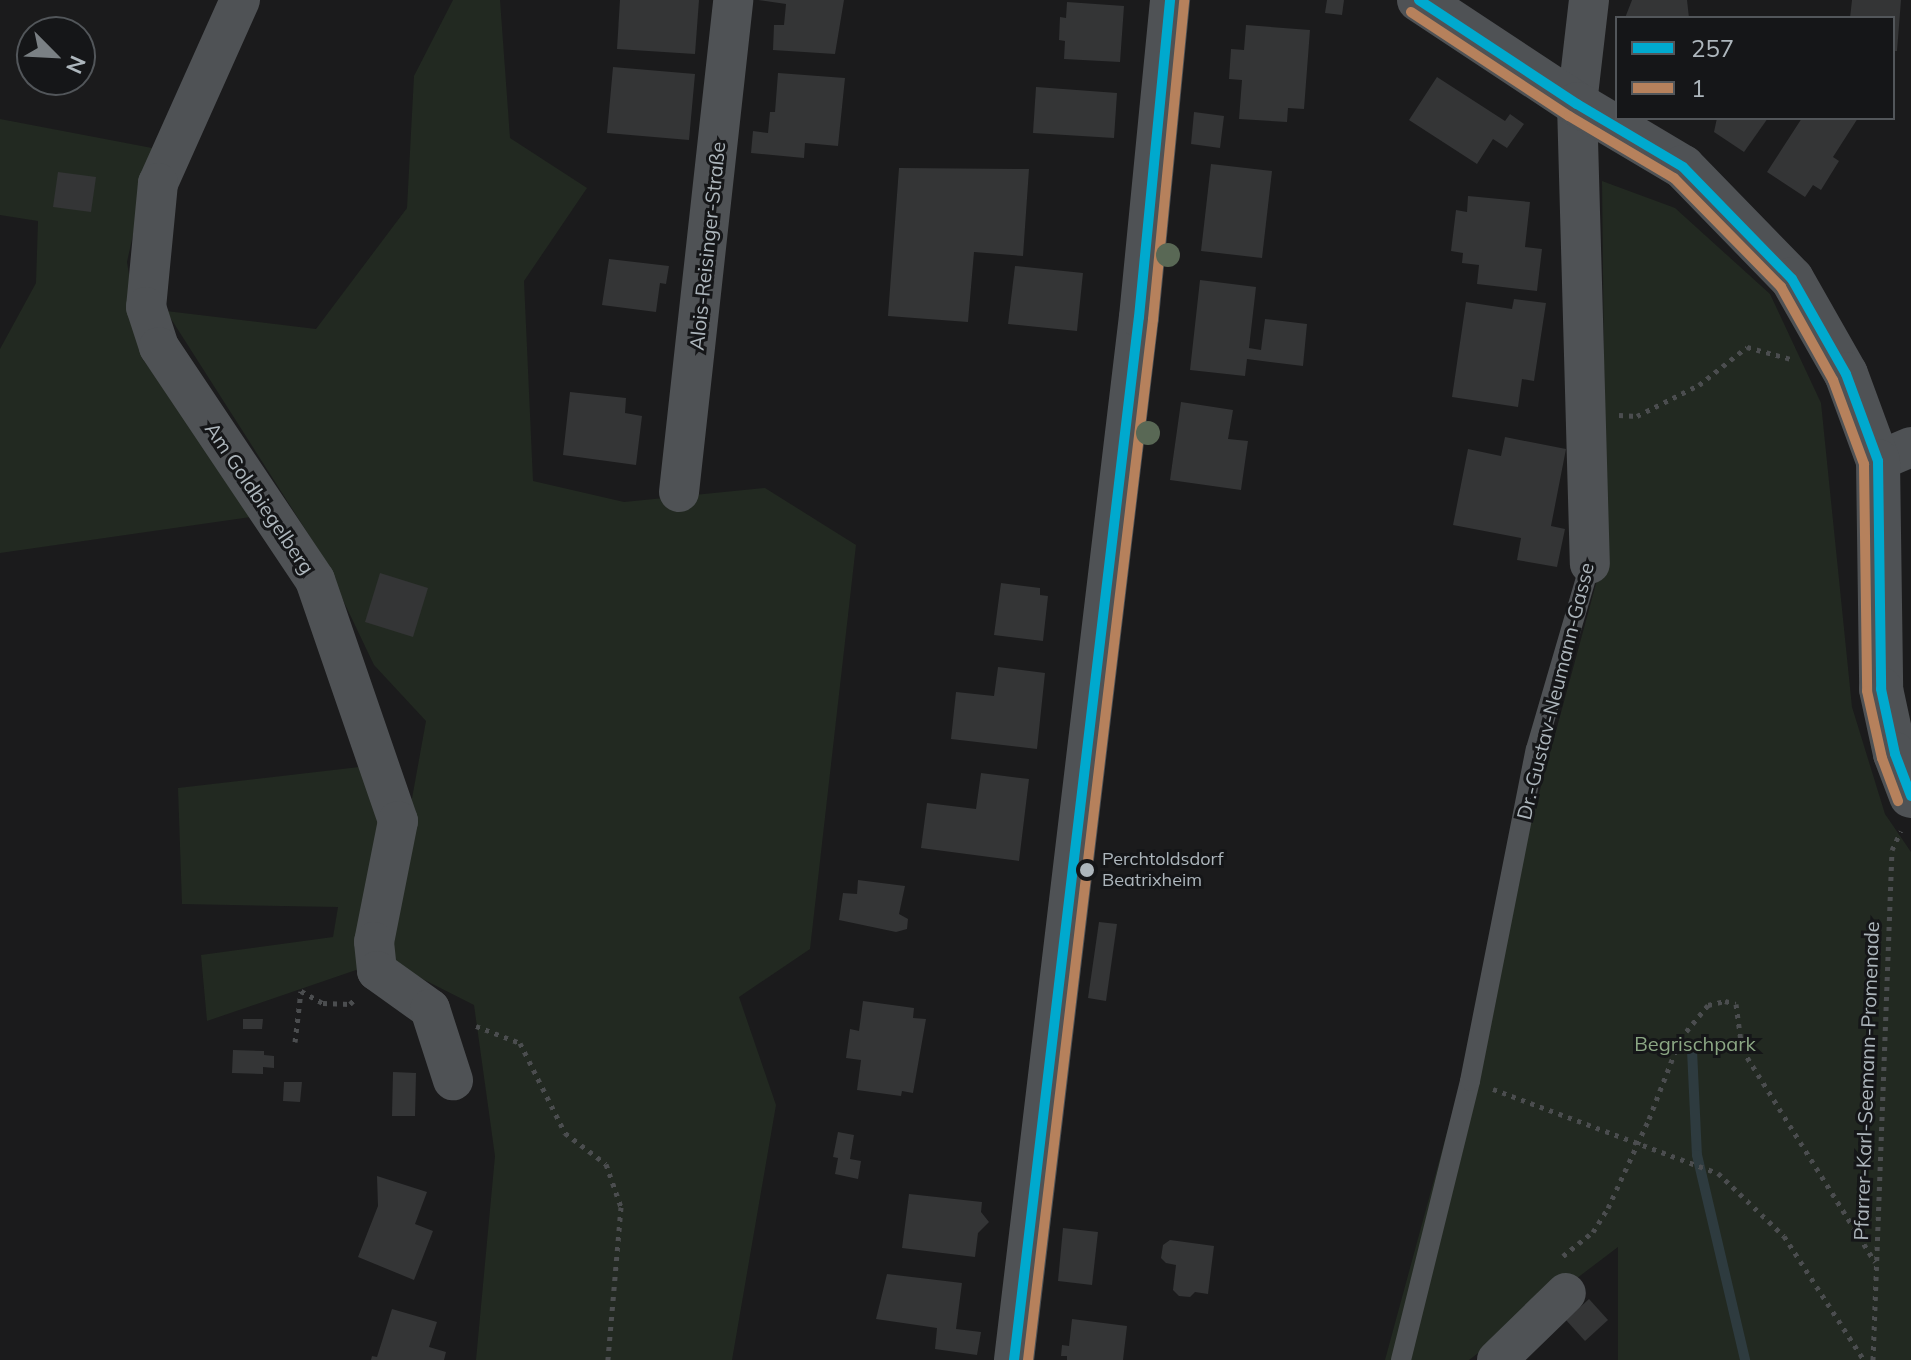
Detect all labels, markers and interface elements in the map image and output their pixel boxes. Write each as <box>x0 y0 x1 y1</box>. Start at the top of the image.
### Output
north arrow <box>16 16 96 96</box>
legend <box>1615 16 1895 120</box>
text: 257 <box>1691 33 1734 63</box>
text: N <box>60 52 92 78</box>
text: 1 <box>1691 73 1705 103</box>
street label: Alois-Reisinger-Straße <box>684 140 730 352</box>
street label: Am Goldbiegelberg <box>200 418 320 578</box>
street label: Dr.-Gustav-Neumann-Gasse <box>1511 560 1599 822</box>
place label: Perchtoldsdorf Beatrixheim <box>1102 849 1224 892</box>
marker: Perchtoldsdorf Beatrixheim <box>1079 862 1095 878</box>
street label: Pfarrer-Karl-Seemann-Promenade <box>1848 921 1884 1241</box>
park label: Begrischpark <box>1634 1031 1756 1055</box>

